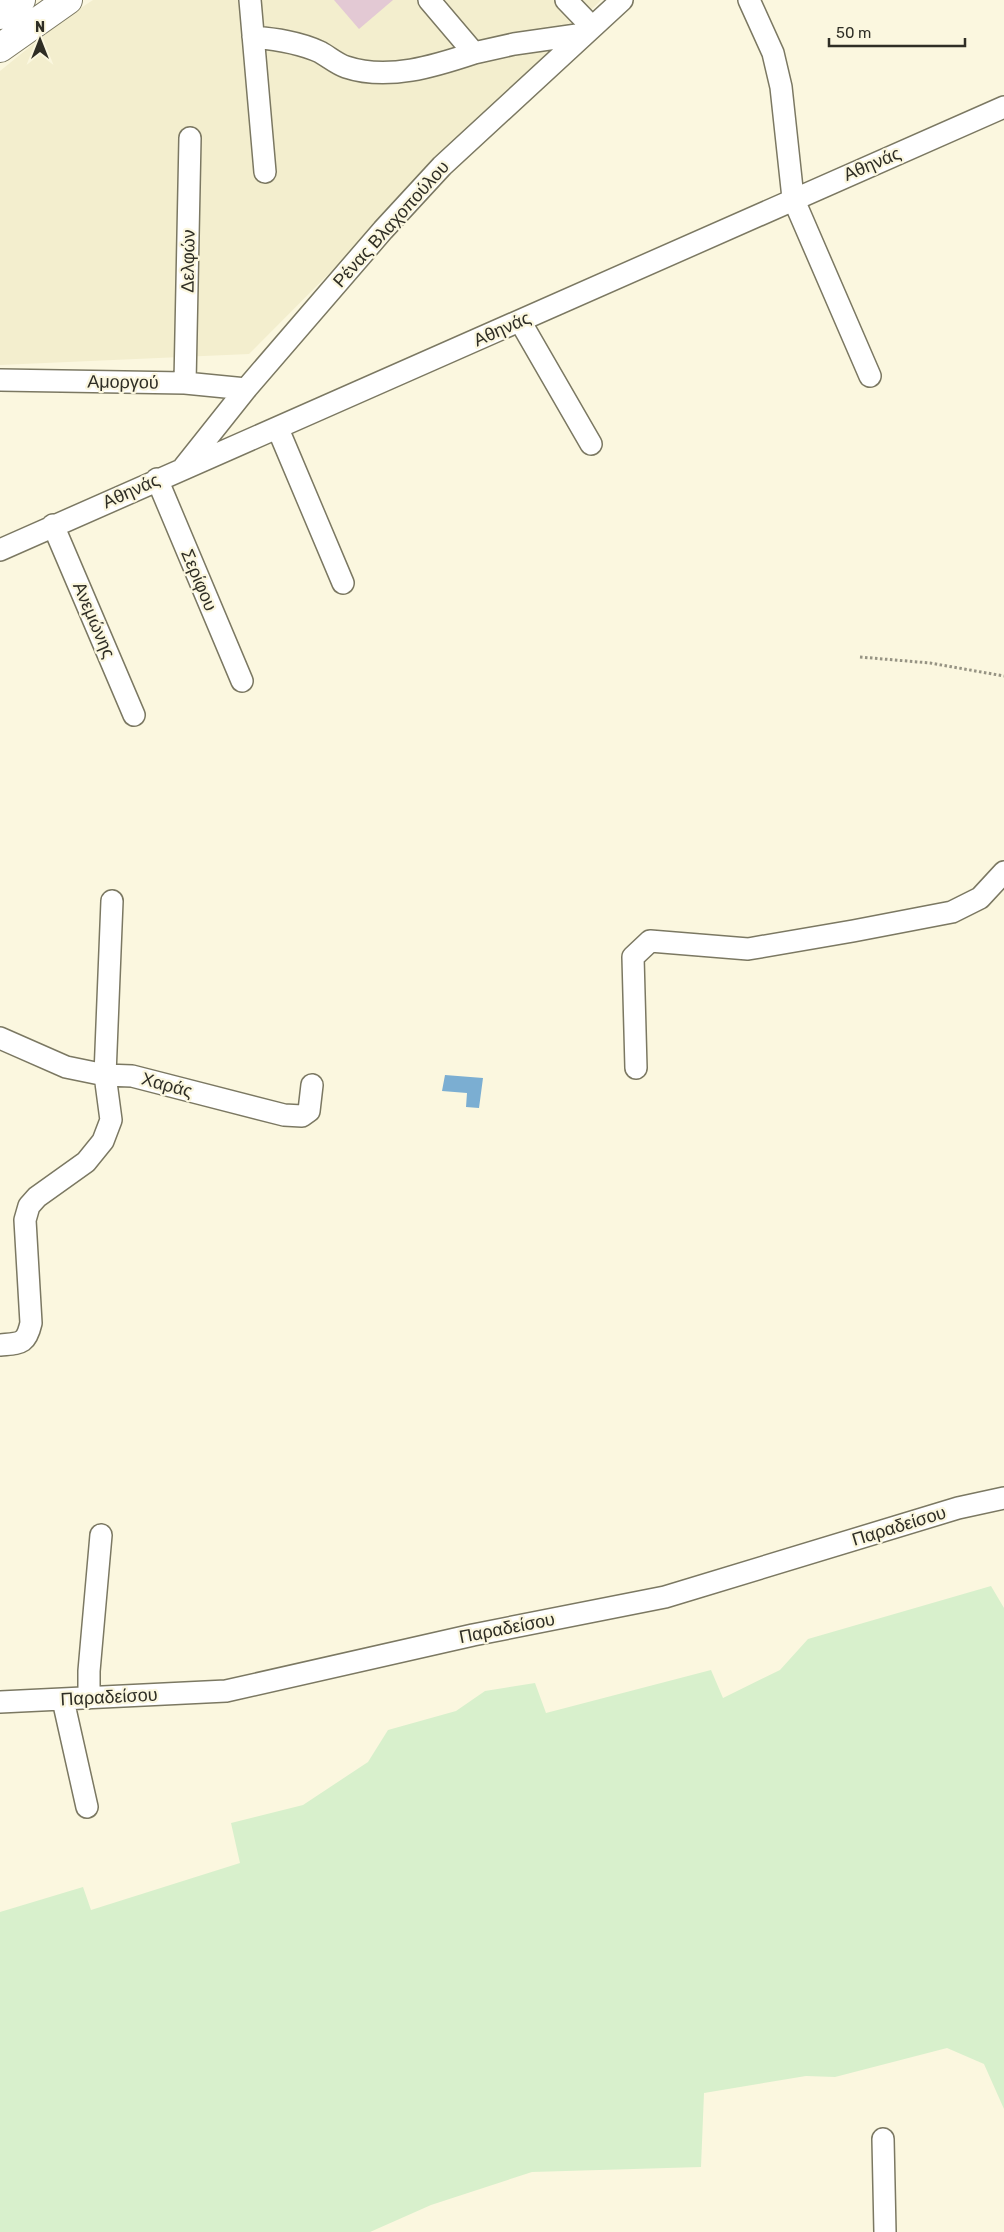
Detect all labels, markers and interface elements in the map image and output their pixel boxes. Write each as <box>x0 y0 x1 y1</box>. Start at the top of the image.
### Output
north arrow <box>15 15 65 65</box>
scale bar <box>829 15 965 47</box>
text: N <box>35 19 45 36</box>
text: 50 m <box>836 24 871 42</box>
street label: Αθηνάς <box>840 142 904 186</box>
street label: Ρένας Βλαχοπούλου <box>328 156 454 292</box>
street label: Δελφών <box>176 229 200 293</box>
street label: Αθηνάς <box>470 307 534 351</box>
street label: Αμοργού <box>87 370 159 394</box>
street label: Αθηνάς <box>99 469 163 513</box>
street label: Σερίφου <box>176 546 222 614</box>
street label: Ανεμώνης <box>68 579 120 662</box>
street label: Χαράς <box>139 1068 195 1102</box>
street label: Παραδείσου <box>849 1501 949 1551</box>
street label: Παραδείσου <box>457 1608 557 1648</box>
street label: Παραδείσου <box>60 1683 158 1711</box>

